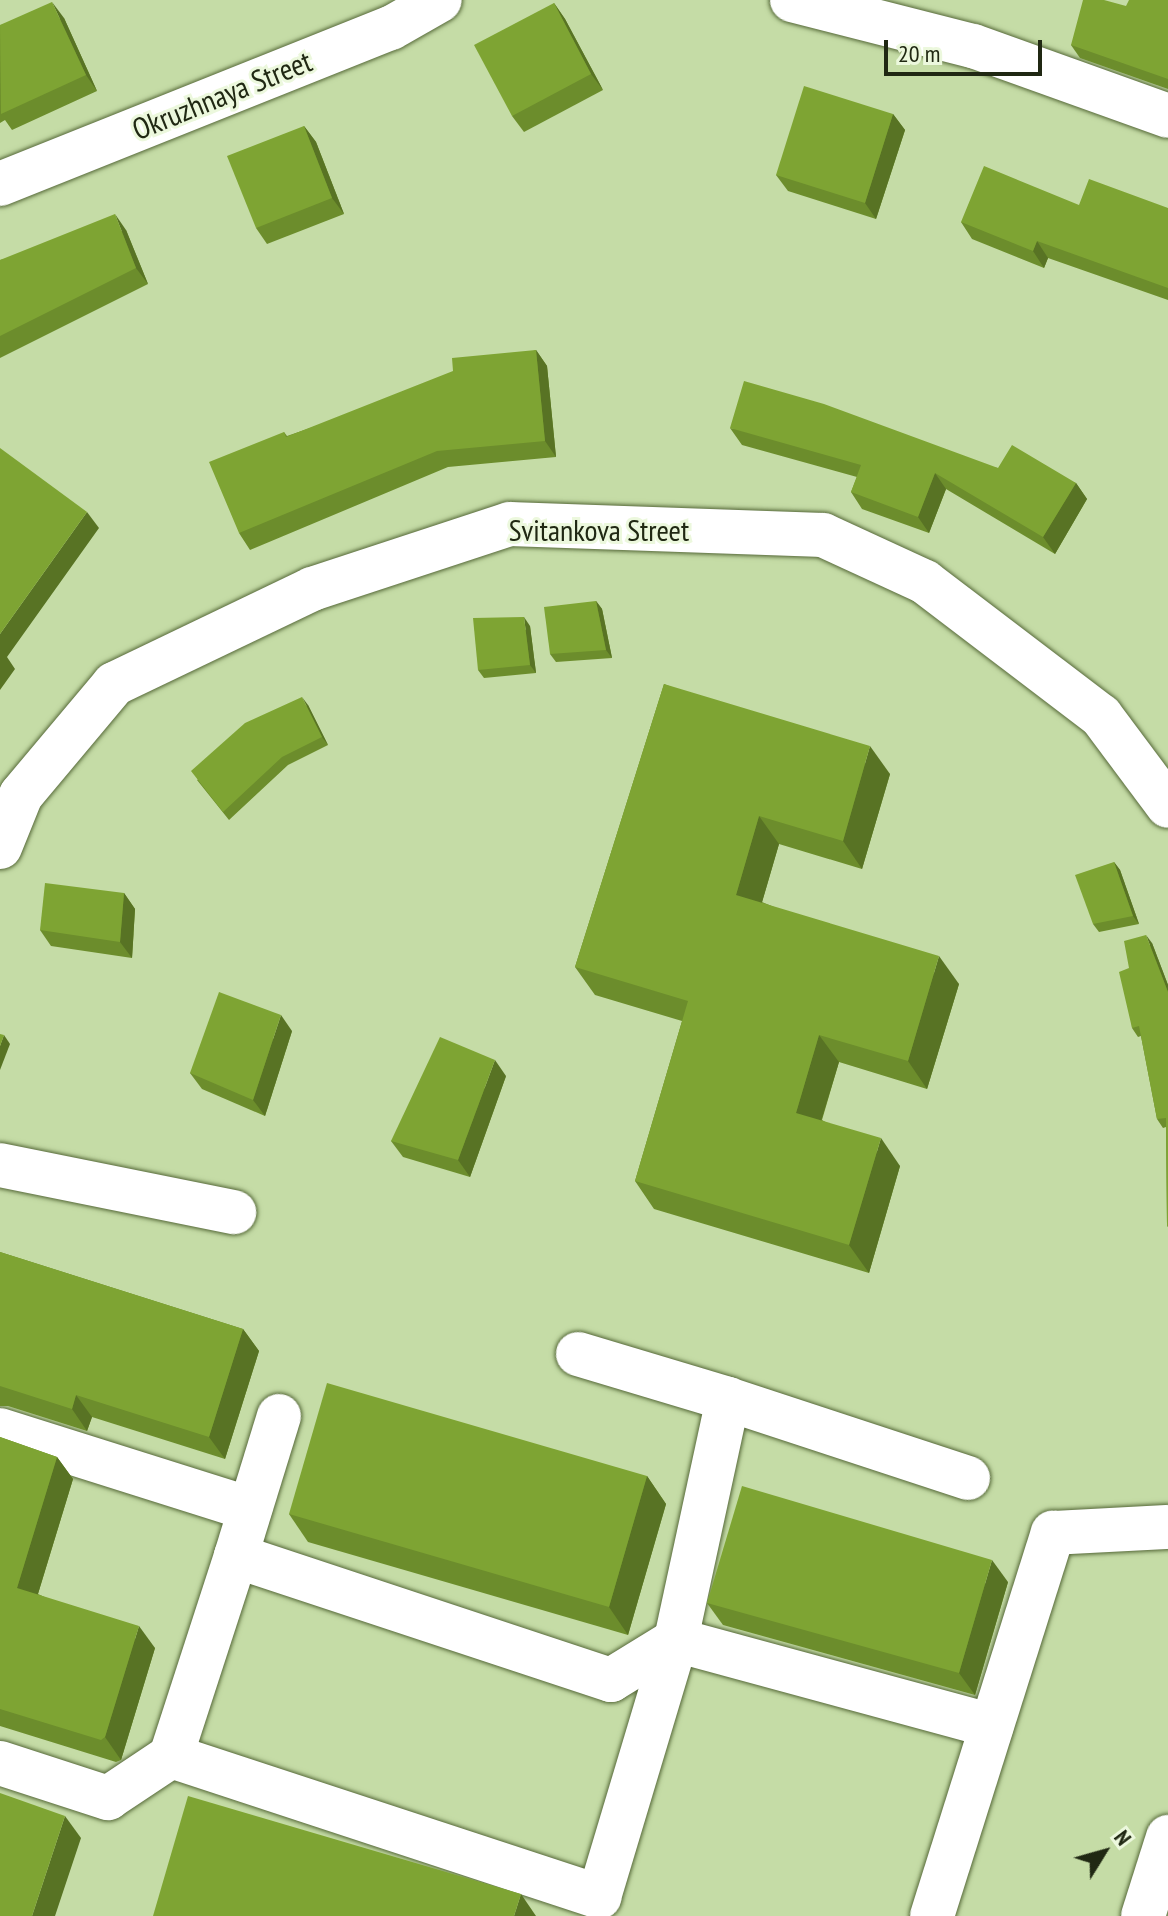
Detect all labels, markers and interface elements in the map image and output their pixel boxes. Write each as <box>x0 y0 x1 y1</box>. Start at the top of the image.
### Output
scale bar <box>888 24 1046 74</box>
text: 20 m <box>898 38 940 69</box>
street label: Okruzhnaya Street <box>127 43 317 147</box>
street label: Svitankova Street <box>509 512 689 548</box>
north arrow <box>1064 1812 1144 1892</box>
text: N <box>1108 1824 1138 1851</box>

